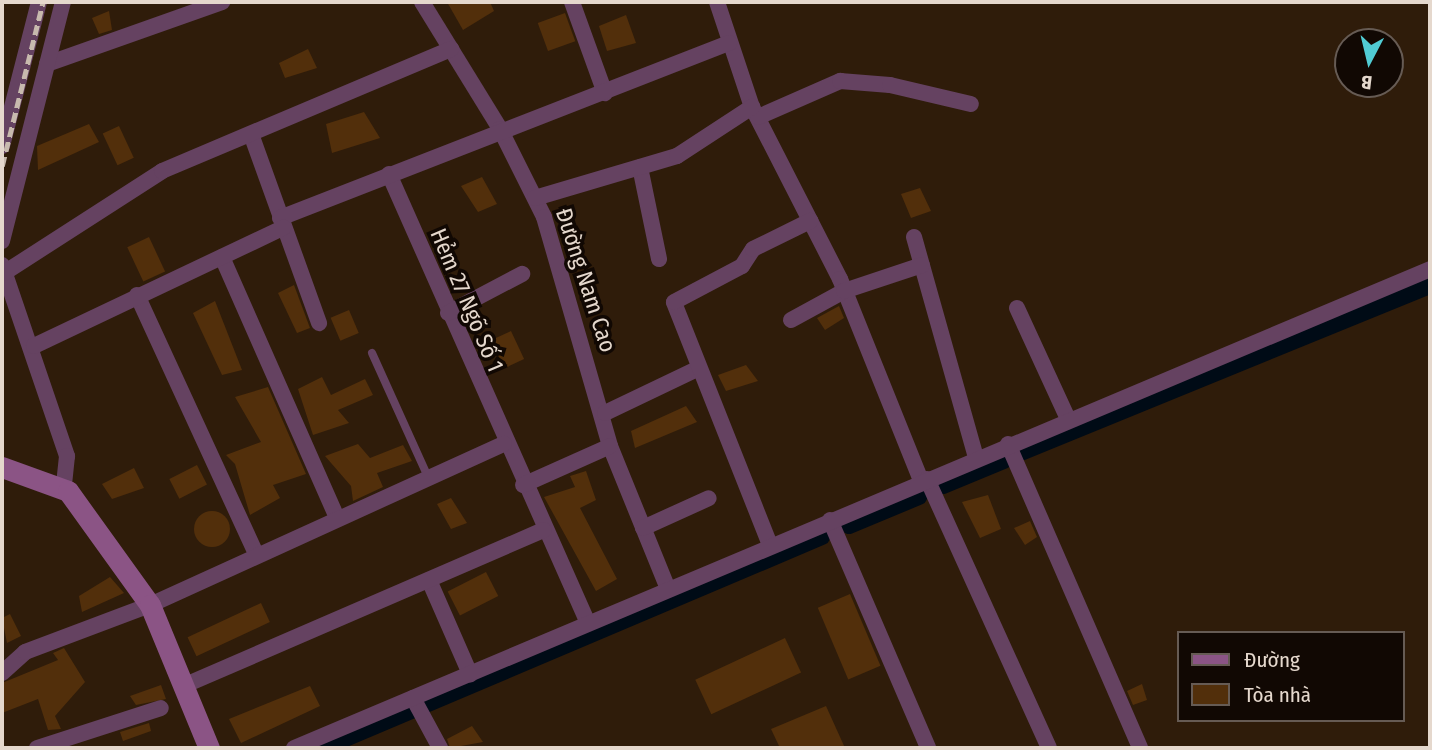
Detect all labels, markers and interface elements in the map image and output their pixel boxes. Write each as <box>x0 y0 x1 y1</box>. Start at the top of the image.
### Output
north arrow <box>1334 28 1404 98</box>
text: B <box>1360 70 1373 94</box>
street label: Đường Nam Cao <box>550 204 622 356</box>
street label: Hẻm 27 Ngõ Số 1 <box>424 224 510 376</box>
legend <box>1176 631 1404 722</box>
text: Đường <box>1244 647 1300 673</box>
text: Tòa nhà <box>1244 682 1311 708</box>

